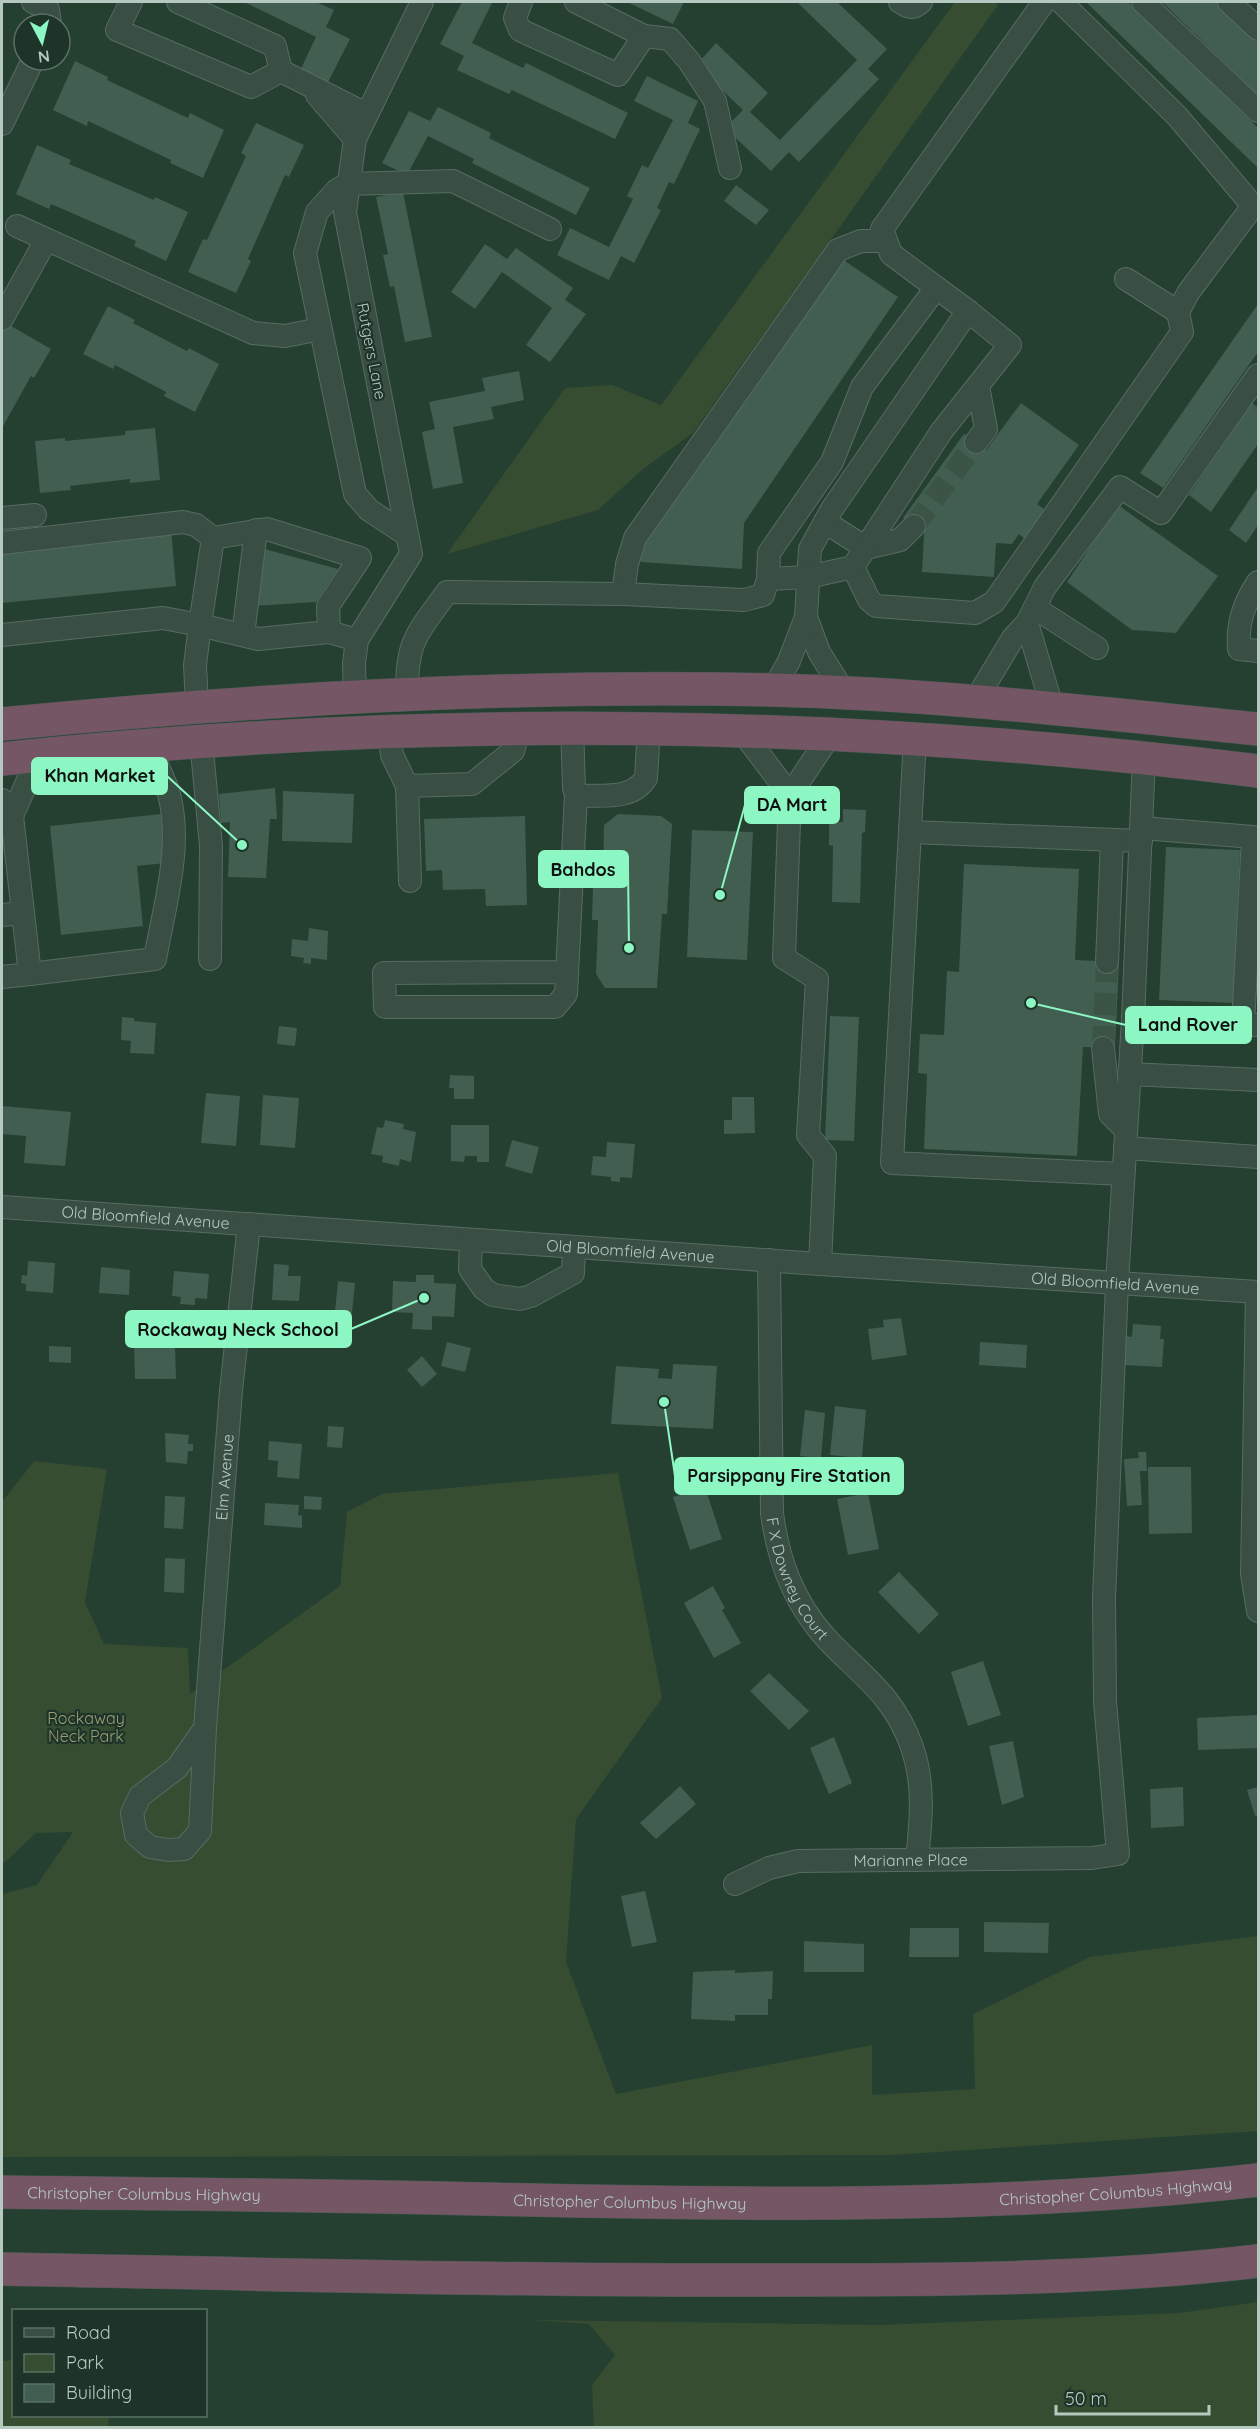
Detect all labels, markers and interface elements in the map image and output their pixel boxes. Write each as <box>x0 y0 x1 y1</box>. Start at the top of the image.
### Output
north arrow <box>12 12 72 72</box>
text: N <box>37 46 51 68</box>
street label: Rutgers Lane <box>353 301 391 401</box>
callout: Khan Market <box>32 758 167 794</box>
text: Khan Market <box>44 764 156 787</box>
callout: DA Mart <box>745 787 839 823</box>
text: DA Mart <box>757 793 827 816</box>
callout: Bahdos <box>539 851 628 887</box>
text: Bahdos <box>551 858 616 881</box>
callout: Land Rover <box>1126 1007 1251 1043</box>
text: Land Rover <box>1138 1013 1238 1036</box>
street label: Old Bloomfield Avenue <box>61 1201 230 1233</box>
street label: Old Bloomfield Avenue <box>546 1235 715 1267</box>
street label: Old Bloomfield Avenue <box>1031 1268 1200 1298</box>
callout: Rockaway Neck School <box>126 1311 351 1347</box>
text: Rockaway Neck School <box>137 1318 339 1341</box>
street label: Elm Avenue <box>211 1433 238 1521</box>
callout: Parsippany Fire Station <box>675 1458 903 1494</box>
text: Parsippany Fire Station <box>687 1464 891 1487</box>
street label: F X Downey Court <box>763 1516 833 1644</box>
park label: Rockaway Neck Park <box>47 1708 125 1746</box>
street label: Marianne Place <box>853 1849 968 1870</box>
street label: Christopher Columbus Highway <box>999 2173 1233 2209</box>
street label: Christopher Columbus Highway <box>27 2182 261 2205</box>
street label: Christopher Columbus Highway <box>513 2190 747 2213</box>
legend <box>12 2309 207 2417</box>
text: Road <box>66 2321 111 2344</box>
text: Park <box>66 2351 104 2374</box>
scale bar <box>1056 2378 1209 2416</box>
text: Building <box>66 2381 132 2404</box>
text: 50 m <box>1065 2387 1107 2410</box>

